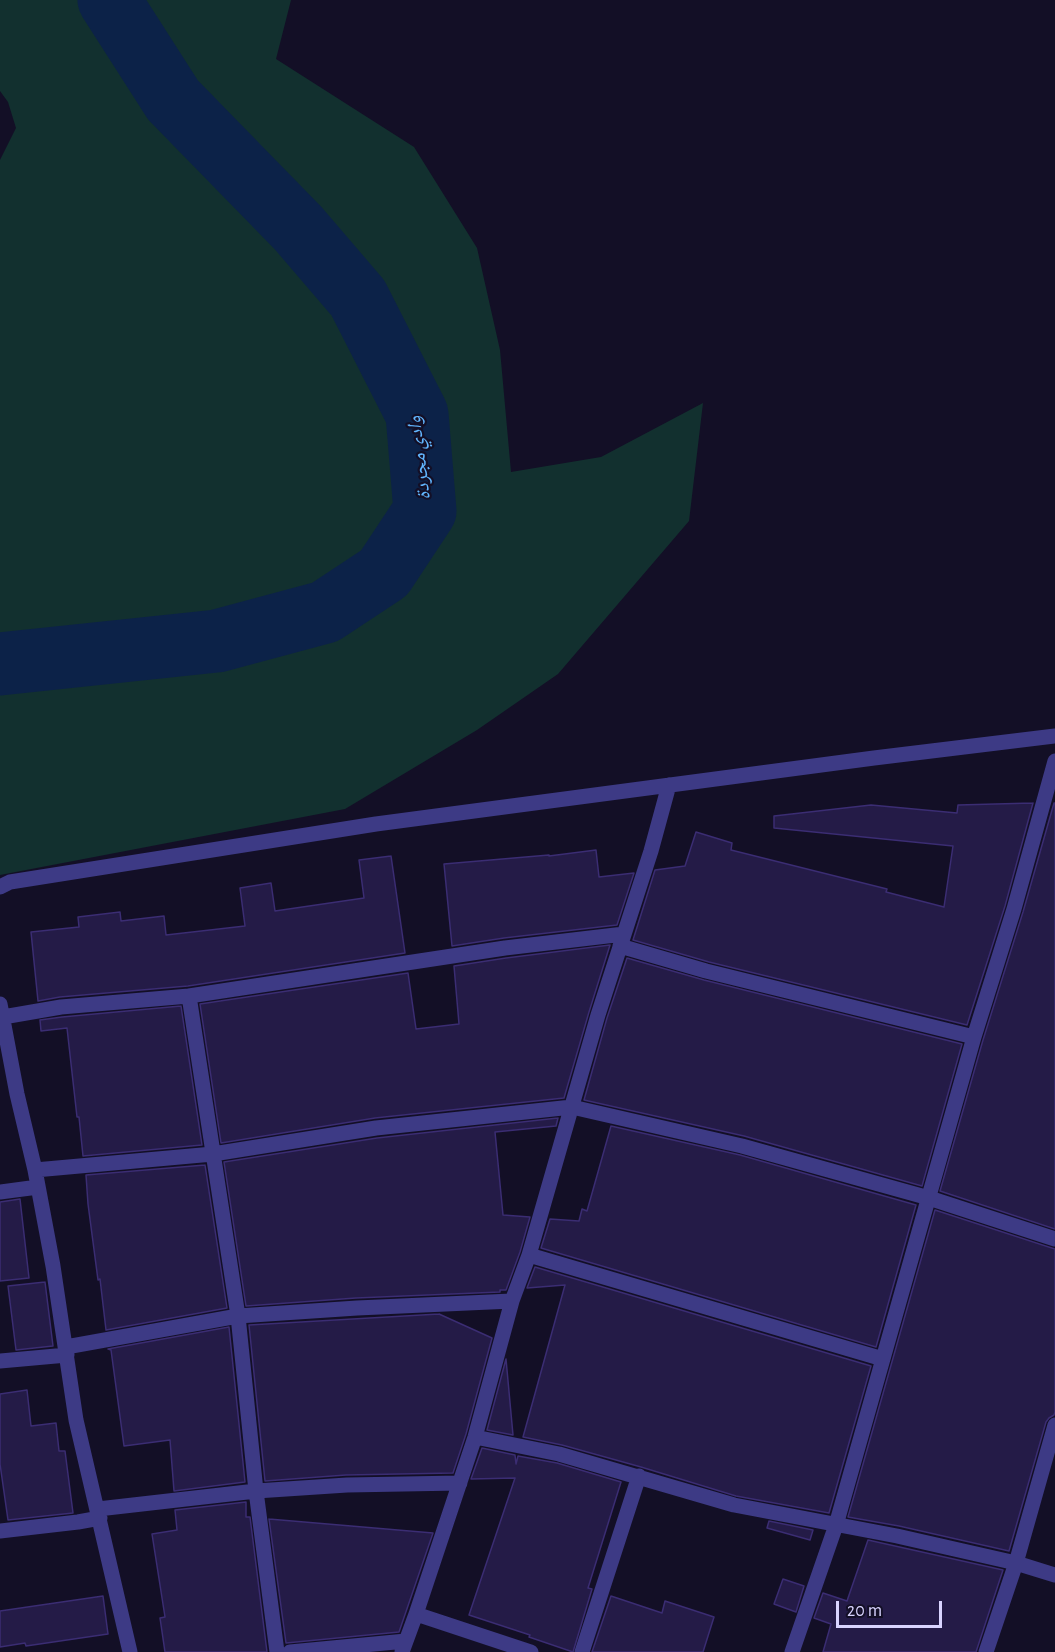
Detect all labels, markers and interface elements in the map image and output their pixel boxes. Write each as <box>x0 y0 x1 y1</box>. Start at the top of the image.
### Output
water label: وادي مجردة <box>402 415 436 501</box>
scale bar <box>839 1589 946 1627</box>
text: 20 m <box>847 1602 882 1620</box>

